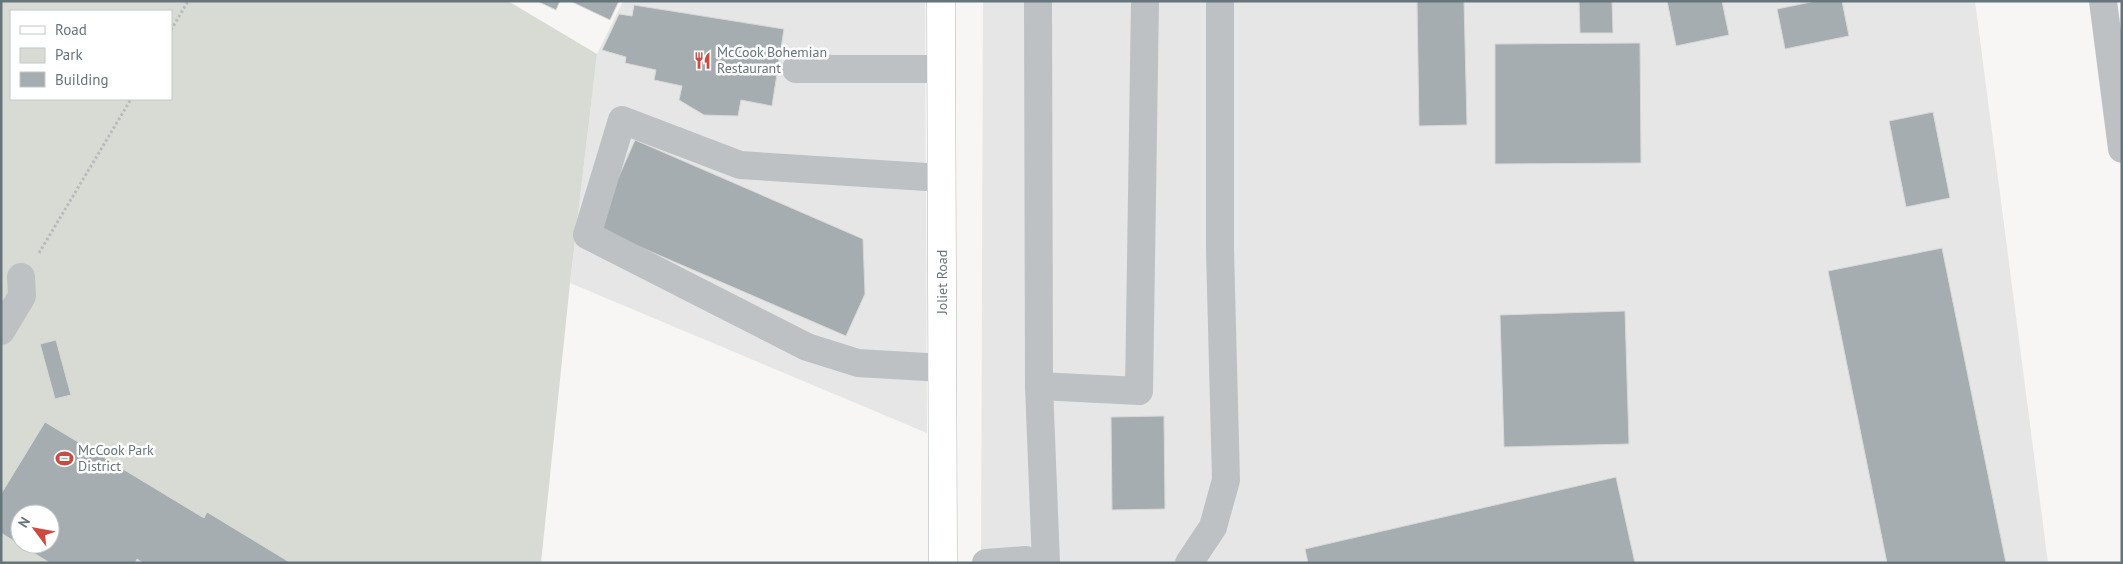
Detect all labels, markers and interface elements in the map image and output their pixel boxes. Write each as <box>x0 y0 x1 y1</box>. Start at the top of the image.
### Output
legend <box>10 10 172 100</box>
text: Road <box>55 20 87 39</box>
place label: McCook Bohemian Restaurant <box>717 43 827 77</box>
text: Park <box>55 45 83 64</box>
restaurant icon: McCook Bohemian Restaurant <box>693 50 713 70</box>
text: Building <box>55 70 109 89</box>
street label: Joliet Road <box>933 250 951 315</box>
place label: McCook Park District <box>78 441 154 475</box>
sports icon: McCook Park District <box>54 448 74 468</box>
north arrow <box>10 504 60 554</box>
text: N <box>14 513 34 531</box>

